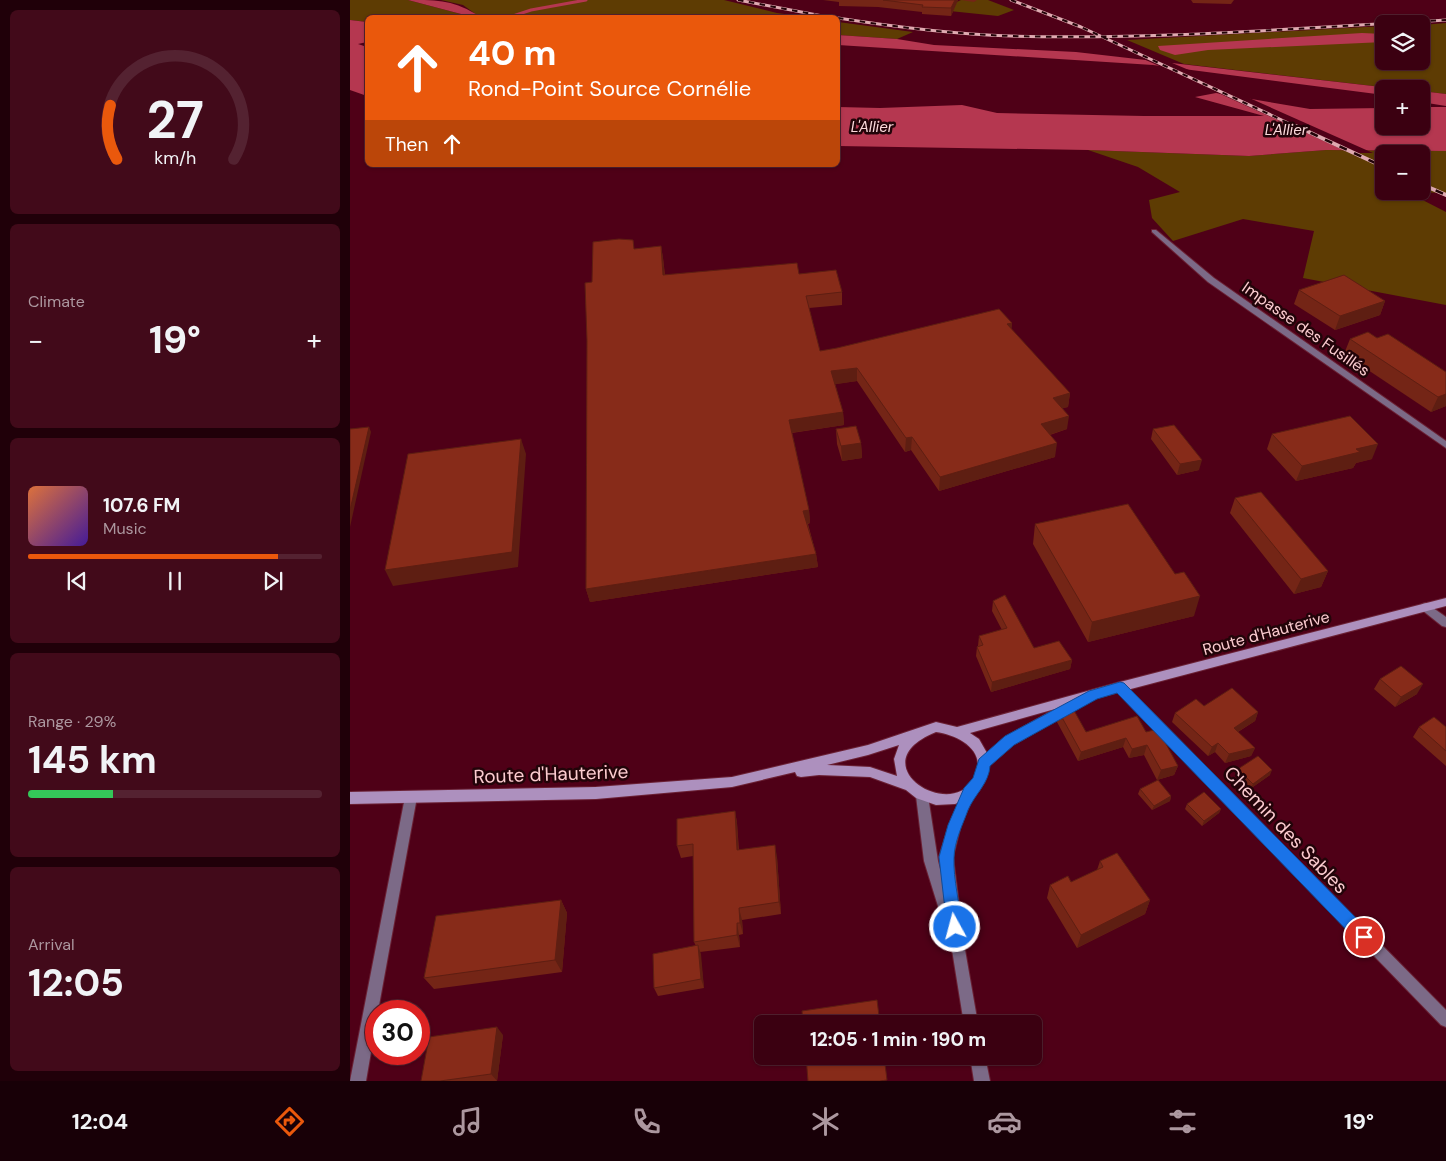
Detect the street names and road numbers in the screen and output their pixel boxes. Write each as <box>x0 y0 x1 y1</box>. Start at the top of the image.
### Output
street label: Impasse des Fusillés <box>1238 277 1374 381</box>
street label: Route d'Hauterive <box>1200 606 1332 660</box>
street label: Route d'Hauterive <box>473 759 629 789</box>
street label: Chemin des Sables <box>1219 761 1353 899</box>

